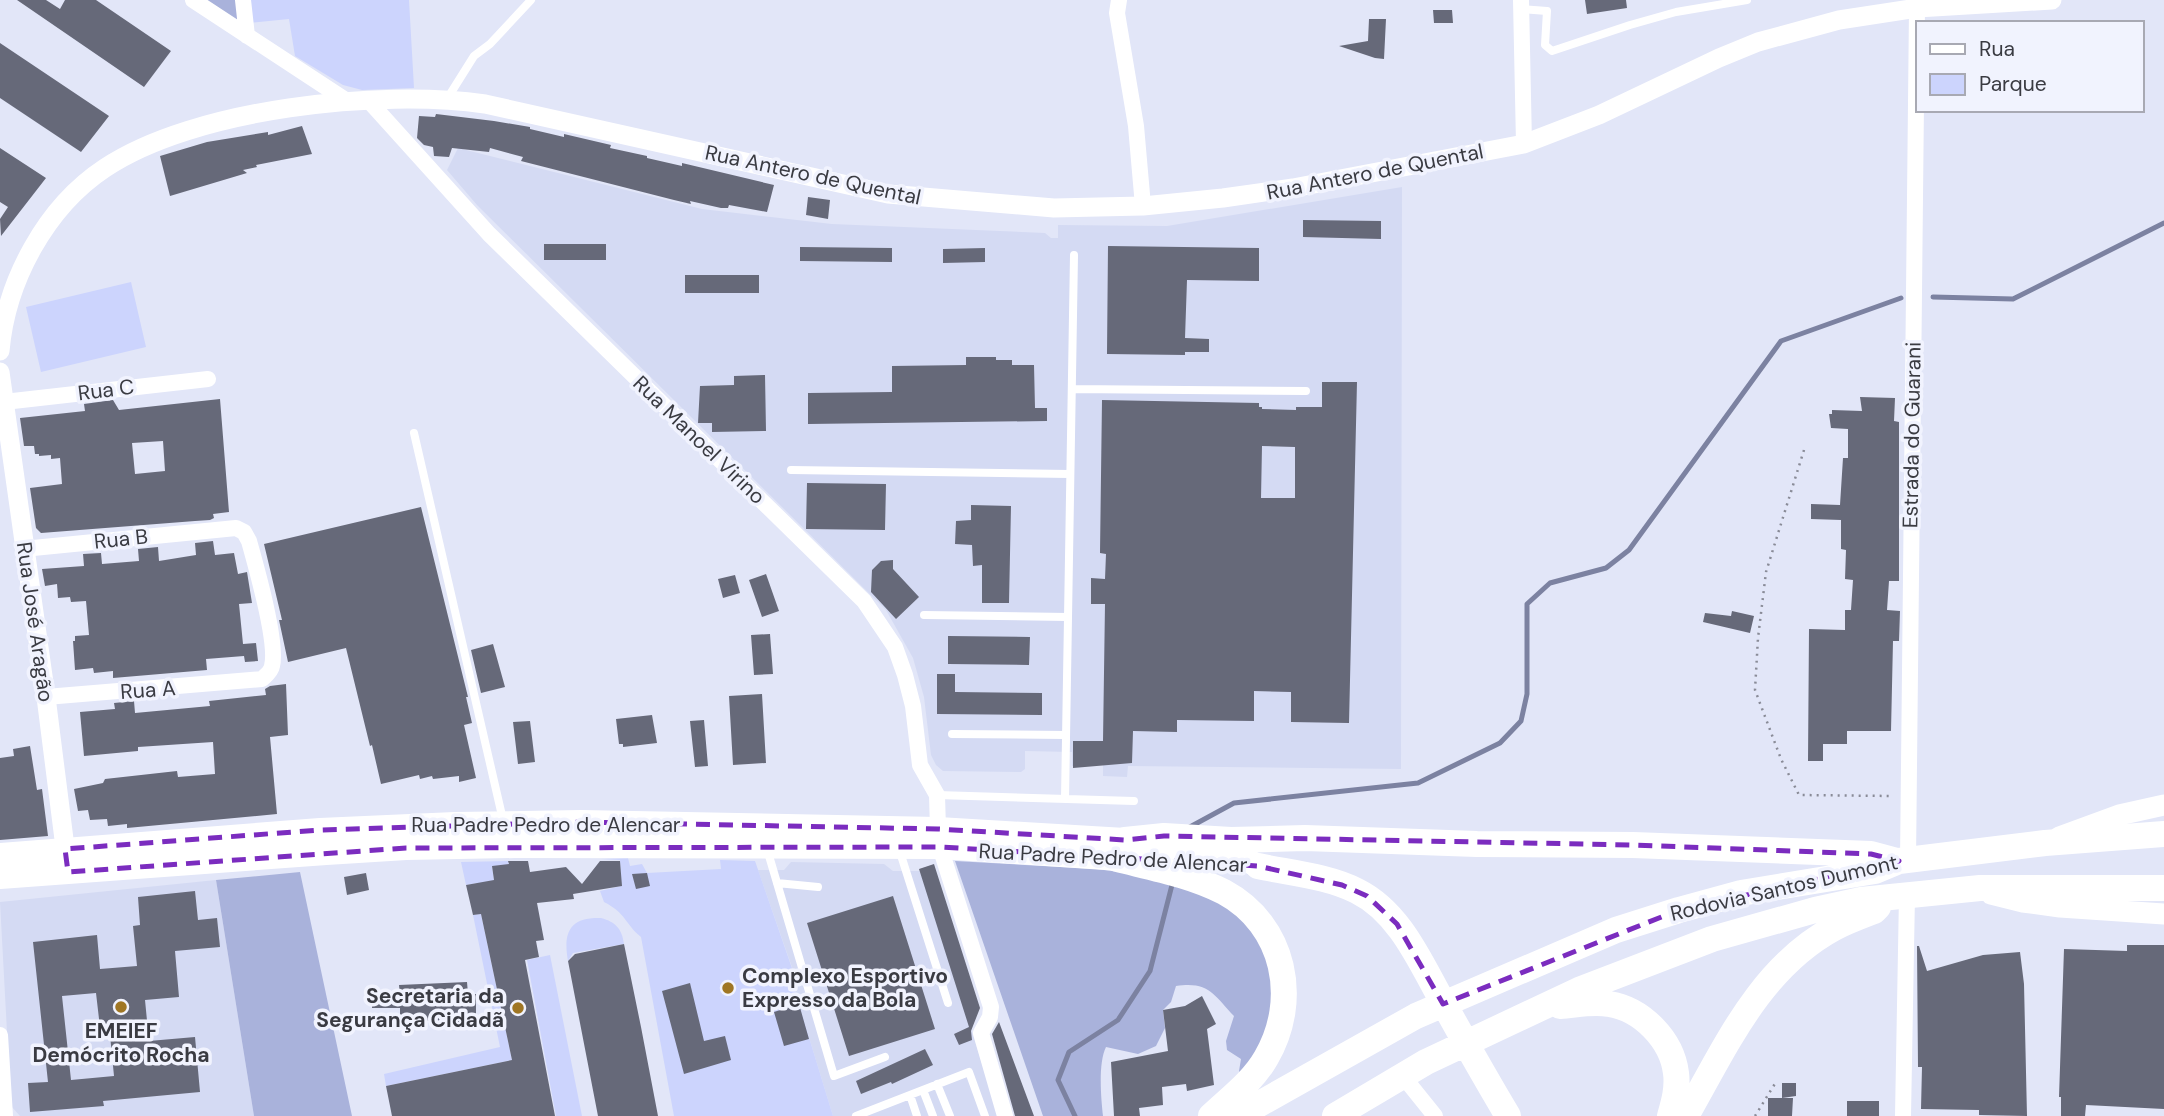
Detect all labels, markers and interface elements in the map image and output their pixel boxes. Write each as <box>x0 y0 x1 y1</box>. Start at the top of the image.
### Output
legend <box>1916 21 2143 112</box>
text: Rua <box>1979 35 2015 63</box>
text: Parque <box>1979 70 2047 98</box>
street label: Rua Antero de Quental <box>1264 137 1486 207</box>
street label: Rua Antero de Quental <box>702 138 924 212</box>
street label: Estrada do Guarani <box>1896 342 1928 528</box>
street label: Rua Manoel Virino <box>627 370 771 510</box>
street label: Rua C <box>76 373 136 407</box>
street label: Rua B <box>93 522 149 556</box>
street label: Rua José Aragão <box>10 540 60 704</box>
street label: Rua A <box>119 674 177 706</box>
street label: Rua Padre Pedro de Alencar <box>411 811 681 839</box>
street label: Rua Padre Pedro de Alencar <box>978 837 1248 879</box>
street label: Rodovia Santos Dumont <box>1668 848 1900 928</box>
place label: Complexo Esportivo Expresso da Bola <box>742 962 948 1014</box>
marker: Complexo Esportivo Expresso da Bola <box>720 980 736 996</box>
place label: Secretaria da Segurança Cidadã <box>316 982 504 1034</box>
marker: EMEIEF Demócrito Rocha <box>113 999 129 1015</box>
marker: Secretaria da Segurança Cidadã <box>510 1000 526 1016</box>
place label: EMEIEF Demócrito Rocha <box>32 1017 210 1069</box>

